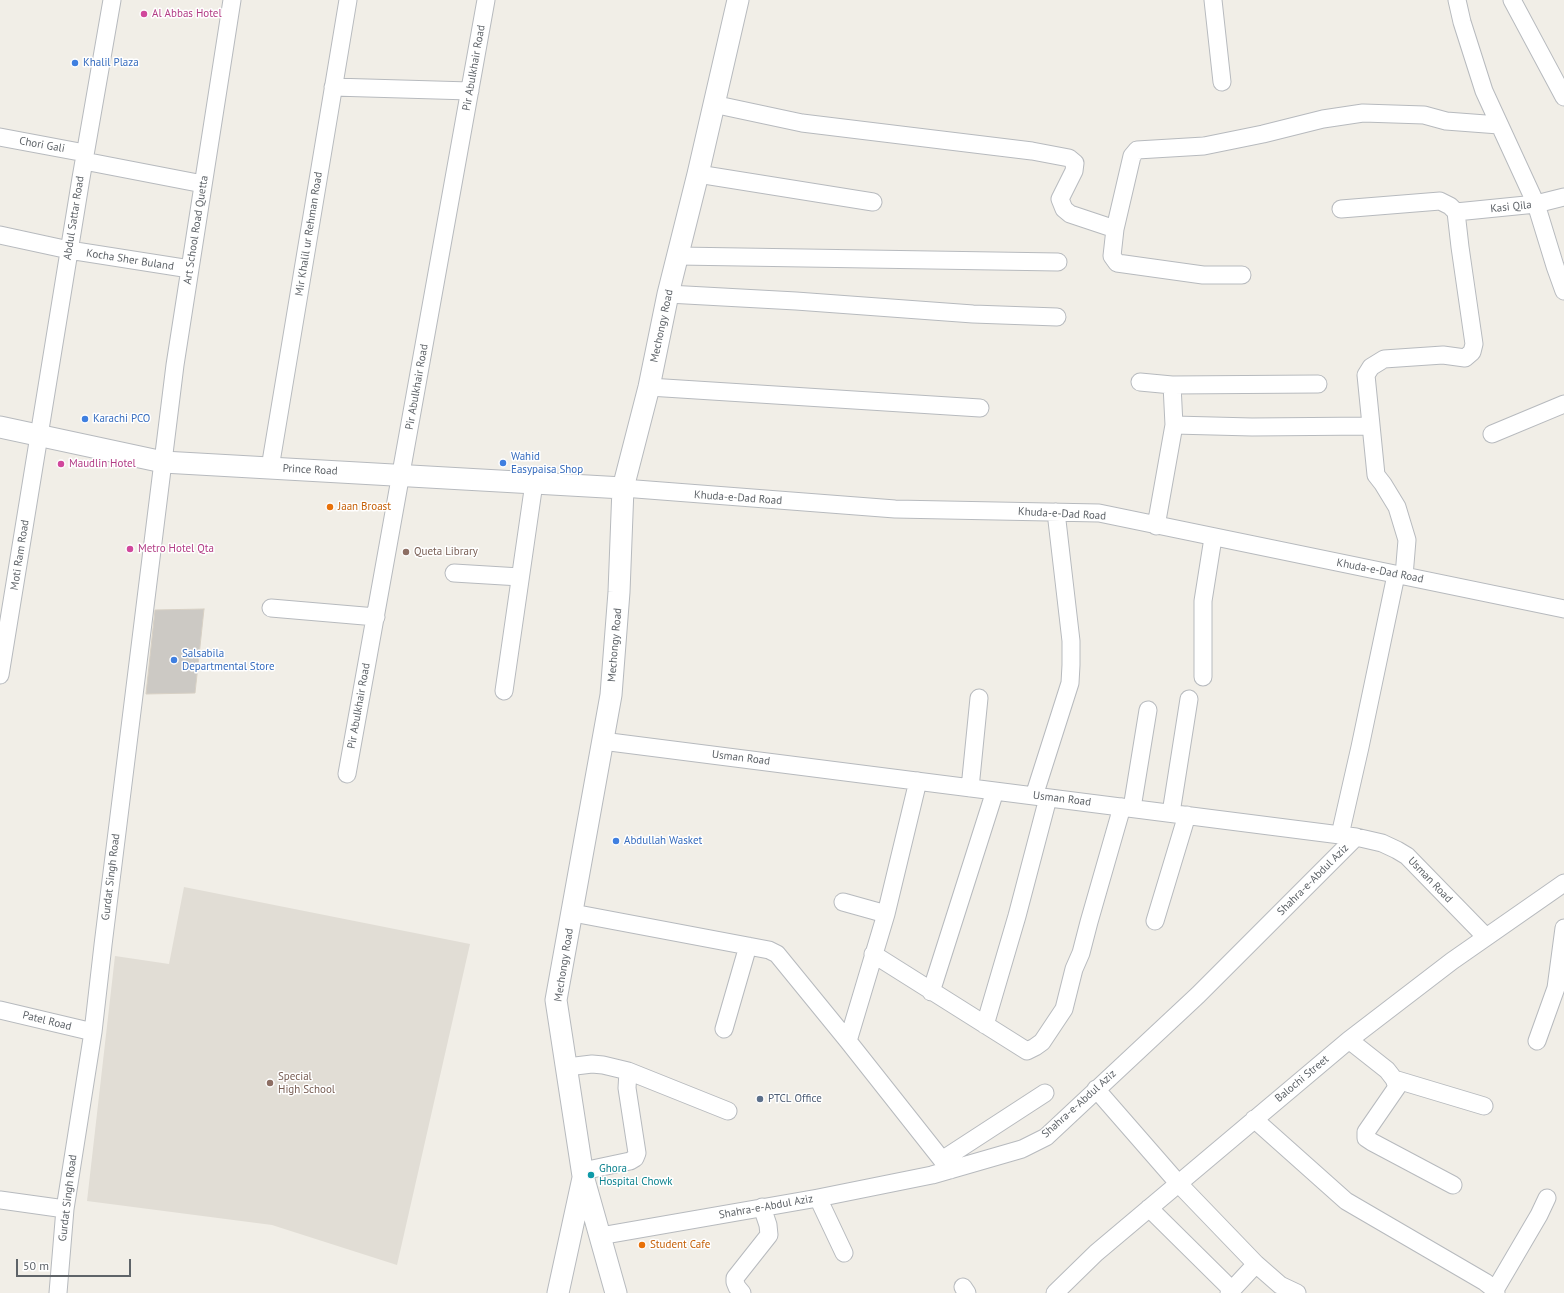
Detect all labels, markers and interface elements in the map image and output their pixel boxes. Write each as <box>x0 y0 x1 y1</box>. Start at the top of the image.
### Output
place label: Al Abbas Hotel <box>152 7 222 21</box>
marker: Al Abbas Hotel <box>139 9 149 19</box>
street label: Pir Abulkhair Road <box>460 24 488 112</box>
place label: Khalil Plaza <box>83 56 139 70</box>
marker: Khalil Plaza <box>70 58 80 68</box>
street label: Chori Gali <box>18 134 66 156</box>
street label: Mir Khalil ur Rehman Road <box>293 171 325 297</box>
street label: Abdul Sattar Road <box>61 175 87 261</box>
street label: Art School Road Quetta <box>181 175 211 285</box>
street label: Kasi Qila <box>1490 198 1532 216</box>
street label: Kocha Sher Buland <box>85 247 175 273</box>
street label: Mechongy Road <box>648 288 676 364</box>
street label: Pir Abulkhair Road <box>403 343 431 431</box>
place label: Karachi PCO <box>93 412 150 426</box>
marker: Karachi PCO <box>80 414 90 424</box>
place label: Wahid Easypaisa Shop <box>511 450 583 476</box>
place label: Maudlin Hotel <box>69 457 136 471</box>
marker: Wahid Easypaisa Shop <box>498 458 508 468</box>
marker: Maudlin Hotel <box>56 459 66 469</box>
street label: Prince Road <box>282 462 338 478</box>
street label: Khuda-e-Dad Road <box>693 488 783 508</box>
place label: Jaan Broast <box>338 500 391 514</box>
marker: Jaan Broast <box>325 502 335 512</box>
street label: Khuda-e-Dad Road <box>1018 505 1106 523</box>
street label: Moti Ram Road <box>8 519 32 591</box>
place label: Metro Hotel Qta <box>138 542 214 556</box>
marker: Metro Hotel Qta <box>125 544 135 554</box>
place label: Queta Library <box>414 545 478 559</box>
marker: Queta Library <box>401 547 411 557</box>
street label: Khuda-e-Dad Road <box>1335 556 1425 586</box>
street label: Mechongy Road <box>605 607 625 683</box>
place label: Salsabila Departmental Store <box>182 647 275 673</box>
marker: Salsabila Departmental Store <box>169 655 179 665</box>
street label: Pir Abulkhair Road <box>345 662 373 750</box>
street label: Usman Road <box>711 748 771 768</box>
street label: Usman Road <box>1032 789 1092 809</box>
street label: Gurdat Singh Road <box>99 833 123 921</box>
place label: Abdullah Wasket <box>624 834 702 848</box>
marker: Abdullah Wasket <box>611 836 621 846</box>
street label: Shahra-e-Abdul Aziz <box>1275 842 1351 918</box>
street label: Usman Road <box>1405 854 1455 906</box>
street label: Mechongy Road <box>552 927 576 1003</box>
street label: Patel Road <box>21 1009 73 1033</box>
street label: Balochi Street <box>1272 1053 1332 1105</box>
street label: Shahra-e-Abdul Aziz <box>1039 1067 1119 1141</box>
place label: Special High School <box>278 1070 335 1096</box>
marker: Special High School <box>265 1078 275 1088</box>
place label: PTCL Office <box>768 1092 822 1106</box>
marker: PTCL Office <box>755 1094 765 1104</box>
street label: Gurdat Singh Road <box>56 1154 80 1242</box>
place label: Ghora Hospital Chowk <box>599 1162 673 1188</box>
marker: Ghora Hospital Chowk <box>586 1170 596 1180</box>
street label: Shahra-e-Abdul Aziz <box>718 1192 814 1222</box>
place label: Student Cafe <box>650 1238 710 1252</box>
marker: Student Cafe <box>637 1240 647 1250</box>
scale bar <box>18 1251 133 1277</box>
text: 50 m <box>23 1258 49 1273</box>

